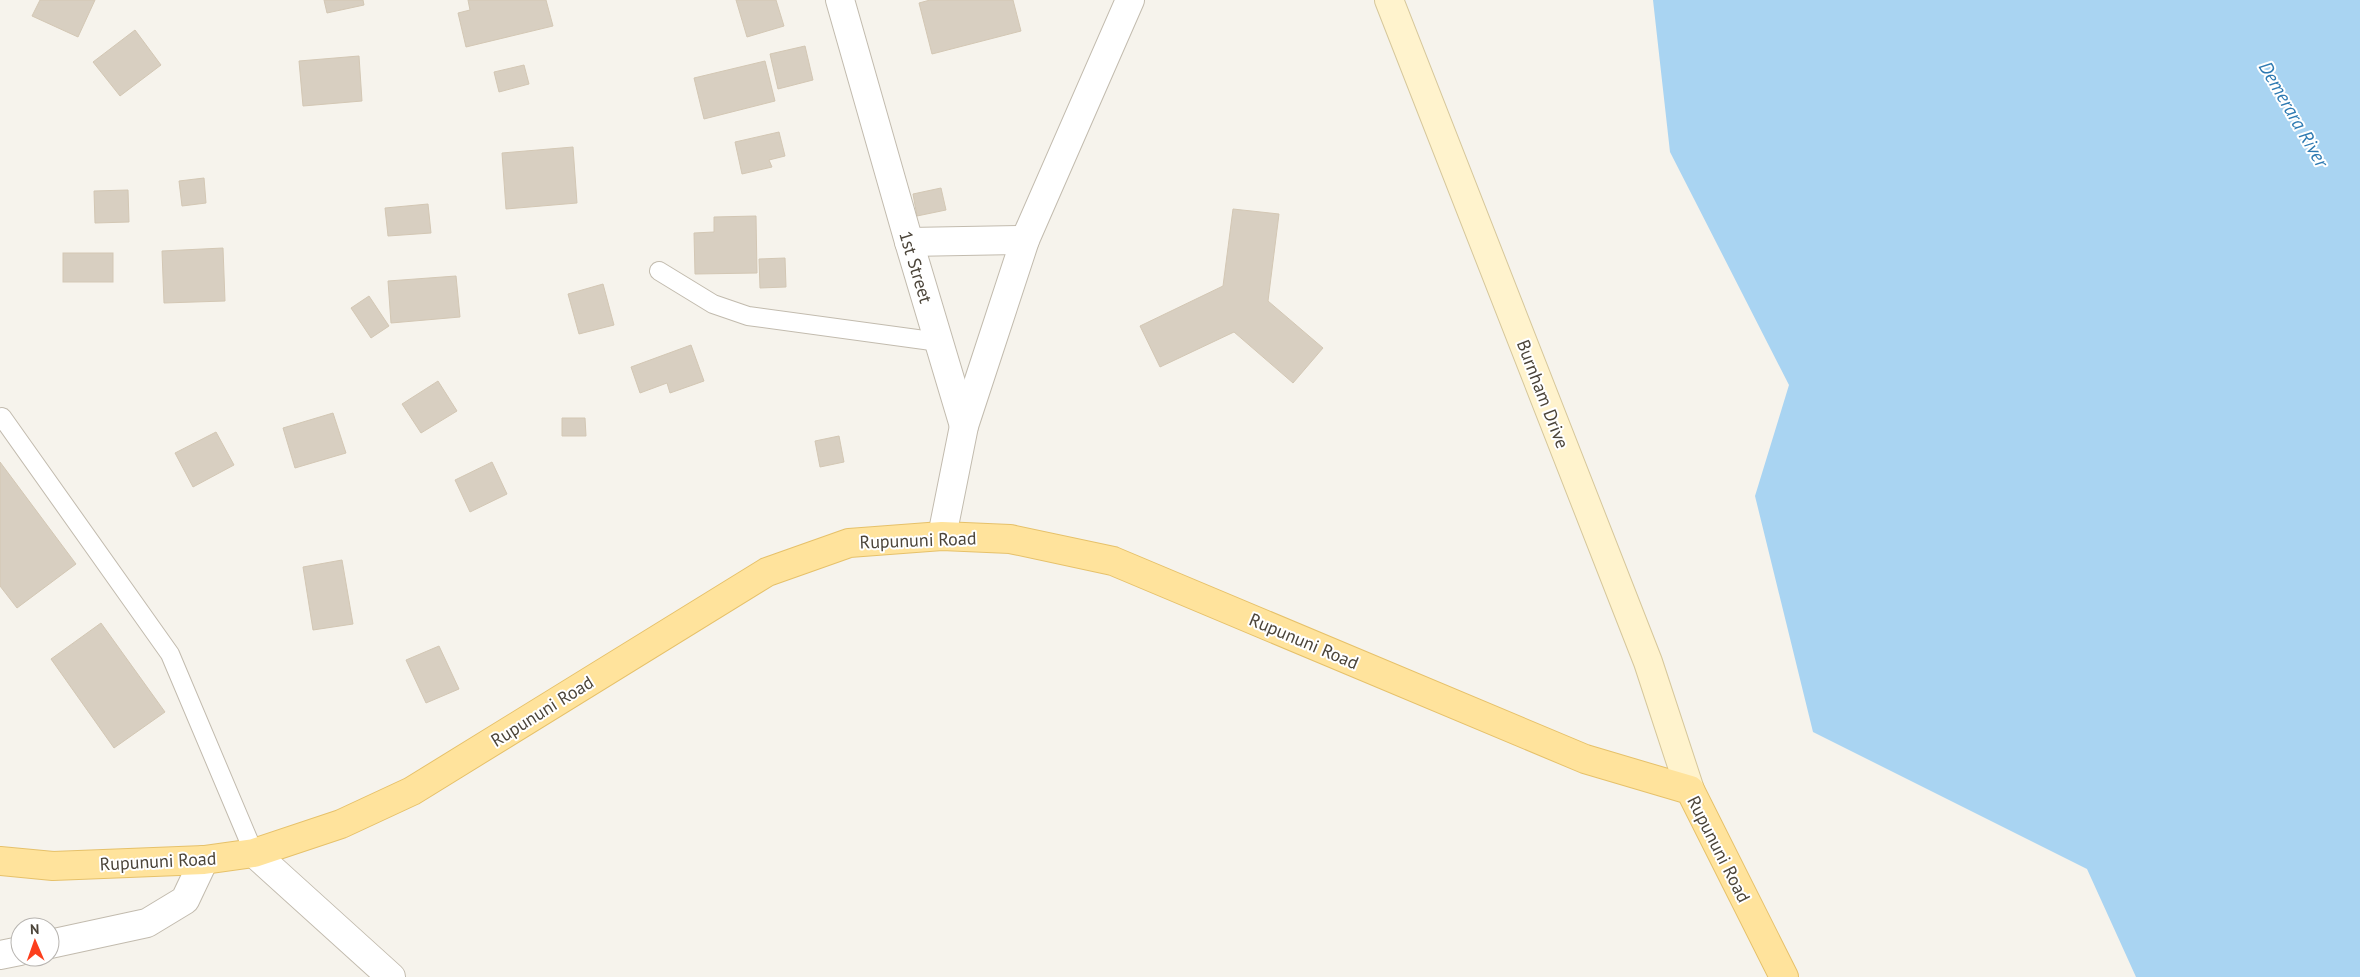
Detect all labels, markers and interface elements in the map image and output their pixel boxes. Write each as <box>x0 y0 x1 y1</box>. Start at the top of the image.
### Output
water label: Demerara River <box>2254 57 2335 173</box>
street label: 1st Street <box>894 228 938 306</box>
street label: Burnham Drive <box>1512 336 1574 452</box>
street label: Rupununi Road <box>859 526 977 554</box>
street label: Rupununi Road <box>1246 608 1362 674</box>
street label: Rupununi Road <box>486 670 598 752</box>
street label: Rupununi Road <box>1682 792 1756 906</box>
street label: Rupununi Road <box>99 846 217 876</box>
north arrow <box>10 917 60 967</box>
text: N <box>30 920 39 938</box>

